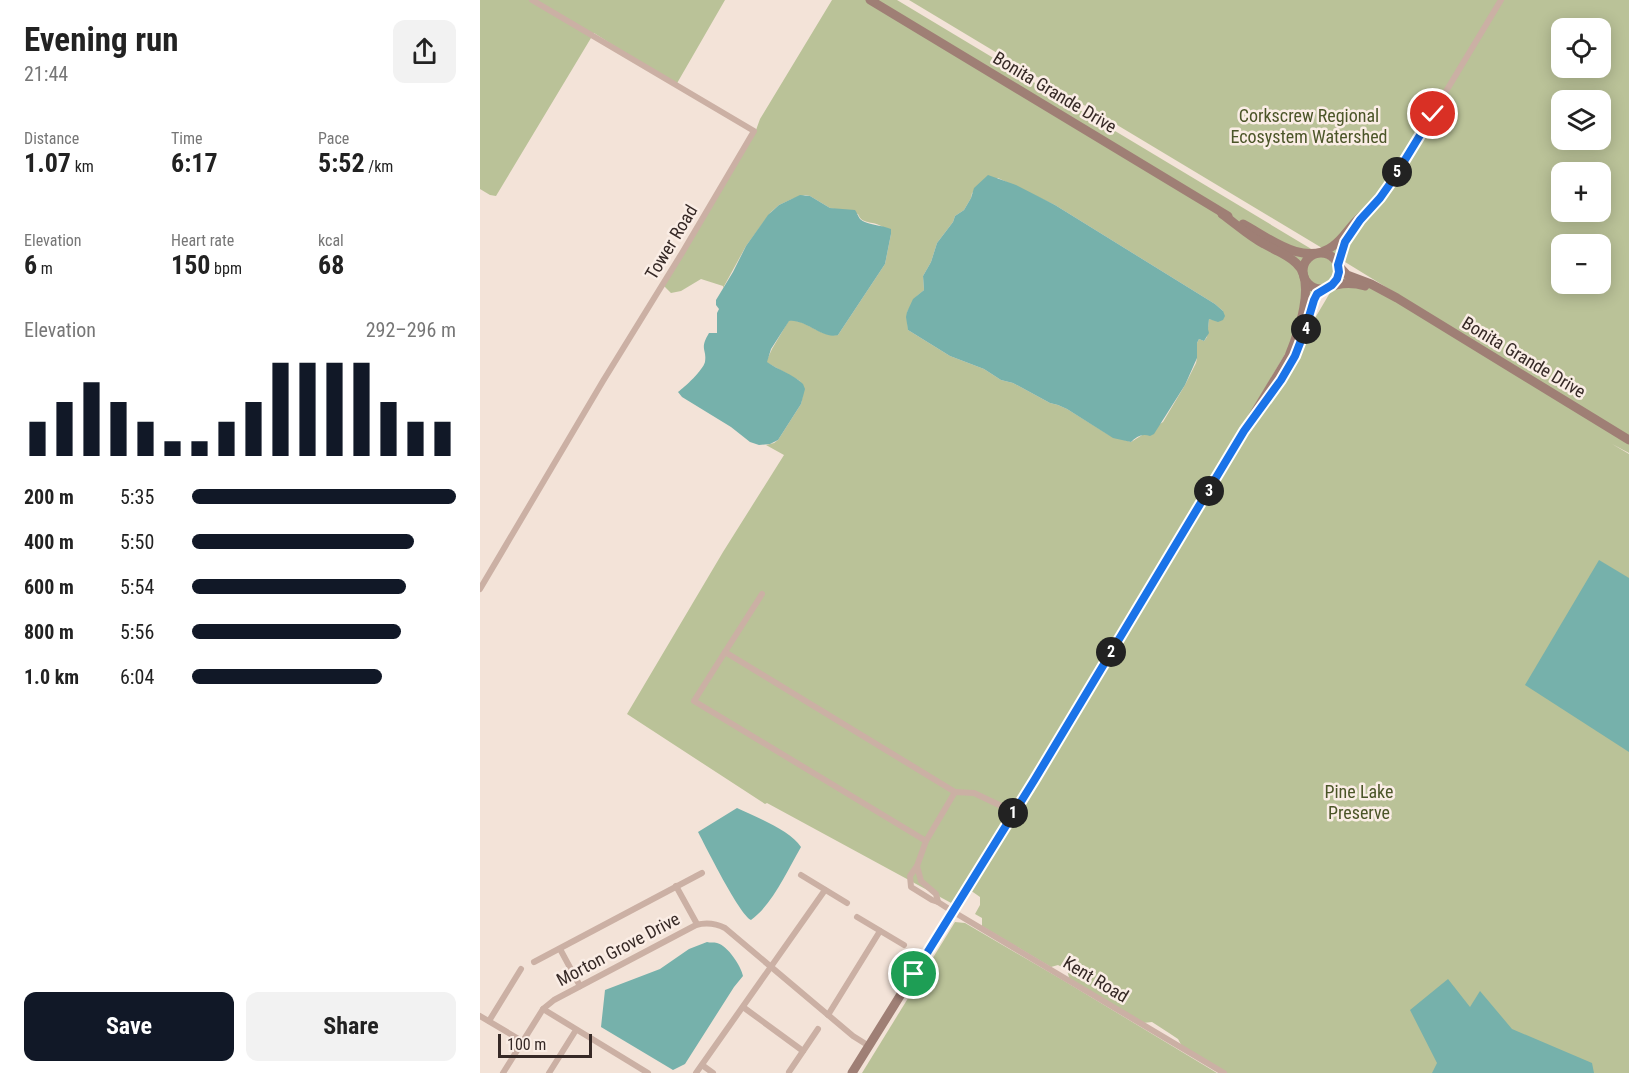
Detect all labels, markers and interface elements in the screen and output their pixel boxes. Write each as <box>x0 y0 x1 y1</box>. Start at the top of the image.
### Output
map controls <box>1551 18 1611 294</box>
button: locate <box>1551 18 1611 78</box>
text: Evening run <box>24 20 179 59</box>
button: share <box>393 20 456 83</box>
street label: Bonita Grande Drive <box>989 47 1121 137</box>
text: 21:44 <box>24 62 68 86</box>
pin <box>1407 88 1458 139</box>
button: layers <box>1551 90 1611 150</box>
icon: check <box>1416 97 1449 130</box>
park label: Corkscrew Regional Ecosystem Watershed <box>1230 105 1388 147</box>
text: Distance <box>24 129 79 148</box>
text: Time <box>171 129 203 148</box>
text: Pace <box>318 129 349 148</box>
text: 1.07 <box>24 148 71 178</box>
text: 6:17 <box>171 148 218 178</box>
text: 5:52 <box>318 148 365 178</box>
text: km <box>71 157 94 176</box>
text: /km <box>365 157 393 176</box>
pin: 5 <box>1382 157 1412 187</box>
text: 5 <box>1393 162 1401 181</box>
button: + <box>1551 162 1611 222</box>
street label: Tower Road <box>641 201 701 283</box>
text: Elevation <box>24 231 82 250</box>
text: Heart rate <box>171 231 234 250</box>
text: kcal <box>318 231 344 250</box>
button: − <box>1551 234 1611 294</box>
text: 6 <box>24 250 37 280</box>
text: 150 <box>171 250 210 280</box>
text: 68 <box>318 250 344 280</box>
text: m <box>37 259 53 278</box>
text: bpm <box>210 259 242 278</box>
street label: Bonita Grande Drive <box>1458 312 1590 402</box>
pin: 4 <box>1291 314 1321 344</box>
text: Elevation <box>24 318 96 342</box>
text: 292–296 m <box>366 318 456 342</box>
text: 4 <box>1302 319 1310 338</box>
pin: 3 <box>1194 476 1224 506</box>
text: 3 <box>1205 481 1213 500</box>
text: 200 m <box>24 485 74 509</box>
text: 5:35 <box>120 485 154 509</box>
text: 400 m <box>24 530 74 554</box>
text: 5:50 <box>120 530 154 554</box>
text: 600 m <box>24 575 74 599</box>
text: 5:54 <box>120 575 154 599</box>
text: 800 m <box>24 620 74 644</box>
text: 5:56 <box>120 620 154 644</box>
pin: 2 <box>1096 637 1126 667</box>
text: 2 <box>1107 642 1115 661</box>
text: 1.0 km <box>24 665 79 689</box>
text: 6:04 <box>120 665 154 689</box>
park label: Pine Lake Preserve <box>1325 781 1393 823</box>
pin: 1 <box>998 798 1028 828</box>
text: 1 <box>1009 803 1017 822</box>
street label: Morton Grove Drive <box>553 908 683 990</box>
pin <box>888 948 939 999</box>
street label: Kent Road <box>1060 951 1132 1007</box>
icon: arrive <box>897 957 930 990</box>
button: Save <box>24 992 234 1061</box>
button: Share <box>246 992 456 1061</box>
scale bar <box>498 1031 592 1058</box>
text: 100 m <box>507 1035 546 1054</box>

